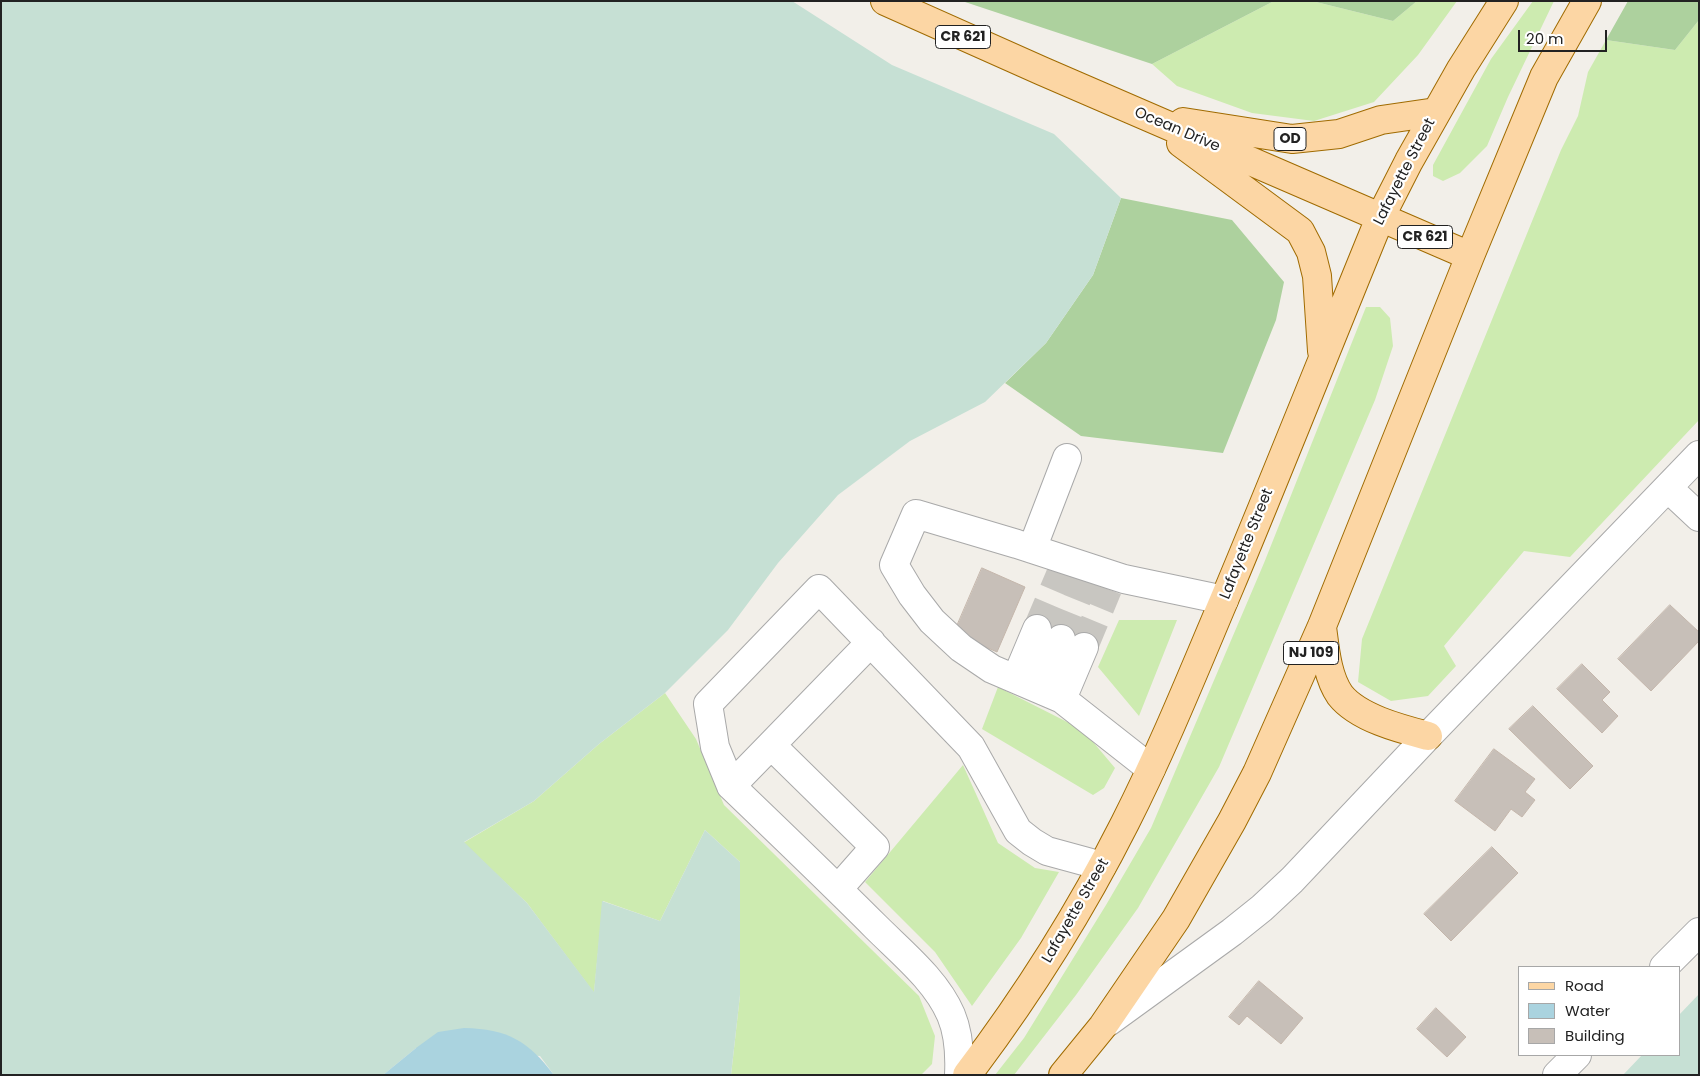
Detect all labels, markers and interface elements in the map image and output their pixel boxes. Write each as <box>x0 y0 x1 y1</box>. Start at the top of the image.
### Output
scale bar <box>1520 20 1609 52</box>
road number: CR 621 <box>936 26 990 48</box>
text: 20 m <box>1526 28 1564 49</box>
street label: Ocean Drive <box>1131 104 1223 156</box>
street label: Lafayette Street <box>1370 116 1440 228</box>
road number: OD <box>1274 128 1306 150</box>
road number: CR 621 <box>1398 226 1452 248</box>
street label: Lafayette Street <box>1217 486 1277 602</box>
road number: NJ 109 <box>1284 641 1338 664</box>
street label: Lafayette Street <box>1039 856 1113 966</box>
legend <box>1518 966 1680 1056</box>
text: Road <box>1565 975 1604 996</box>
text: Water <box>1565 1000 1610 1021</box>
text: Building <box>1565 1025 1625 1046</box>

